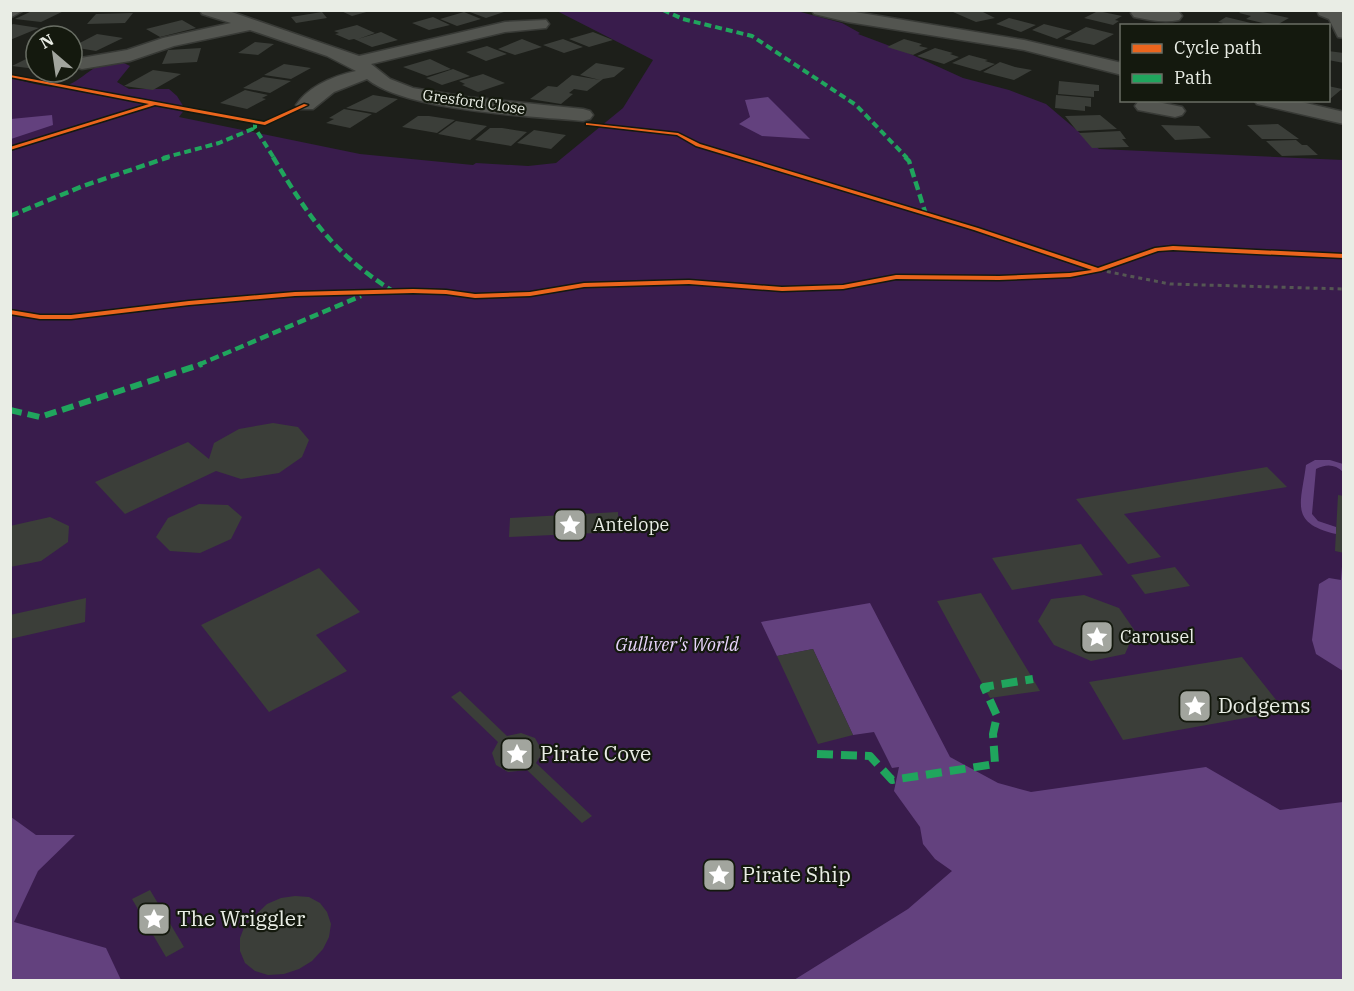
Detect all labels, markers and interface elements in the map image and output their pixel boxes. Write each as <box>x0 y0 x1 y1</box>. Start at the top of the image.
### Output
north arrow <box>24 24 84 84</box>
legend <box>1120 24 1330 102</box>
text: N <box>36 29 57 53</box>
text: Cycle path <box>1174 36 1262 59</box>
text: Path <box>1174 66 1212 89</box>
street label: Gresford Close <box>421 85 527 118</box>
place icon: Antelope <box>552 507 588 543</box>
place label: Antelope <box>593 513 669 536</box>
place icon: Carousel <box>1079 619 1115 655</box>
place label: Carousel <box>1120 625 1194 648</box>
park label: Gulliver's World <box>615 633 739 656</box>
place icon: Dodgems <box>1177 688 1213 724</box>
place label: Dodgems <box>1218 691 1310 719</box>
place icon: Pirate Cove <box>499 736 535 772</box>
place label: Pirate Cove <box>540 739 651 767</box>
place icon: Pirate Ship <box>701 857 737 893</box>
place label: Pirate Ship <box>742 860 851 888</box>
place icon: The Wriggler <box>136 901 172 937</box>
place label: The Wriggler <box>177 904 306 932</box>

